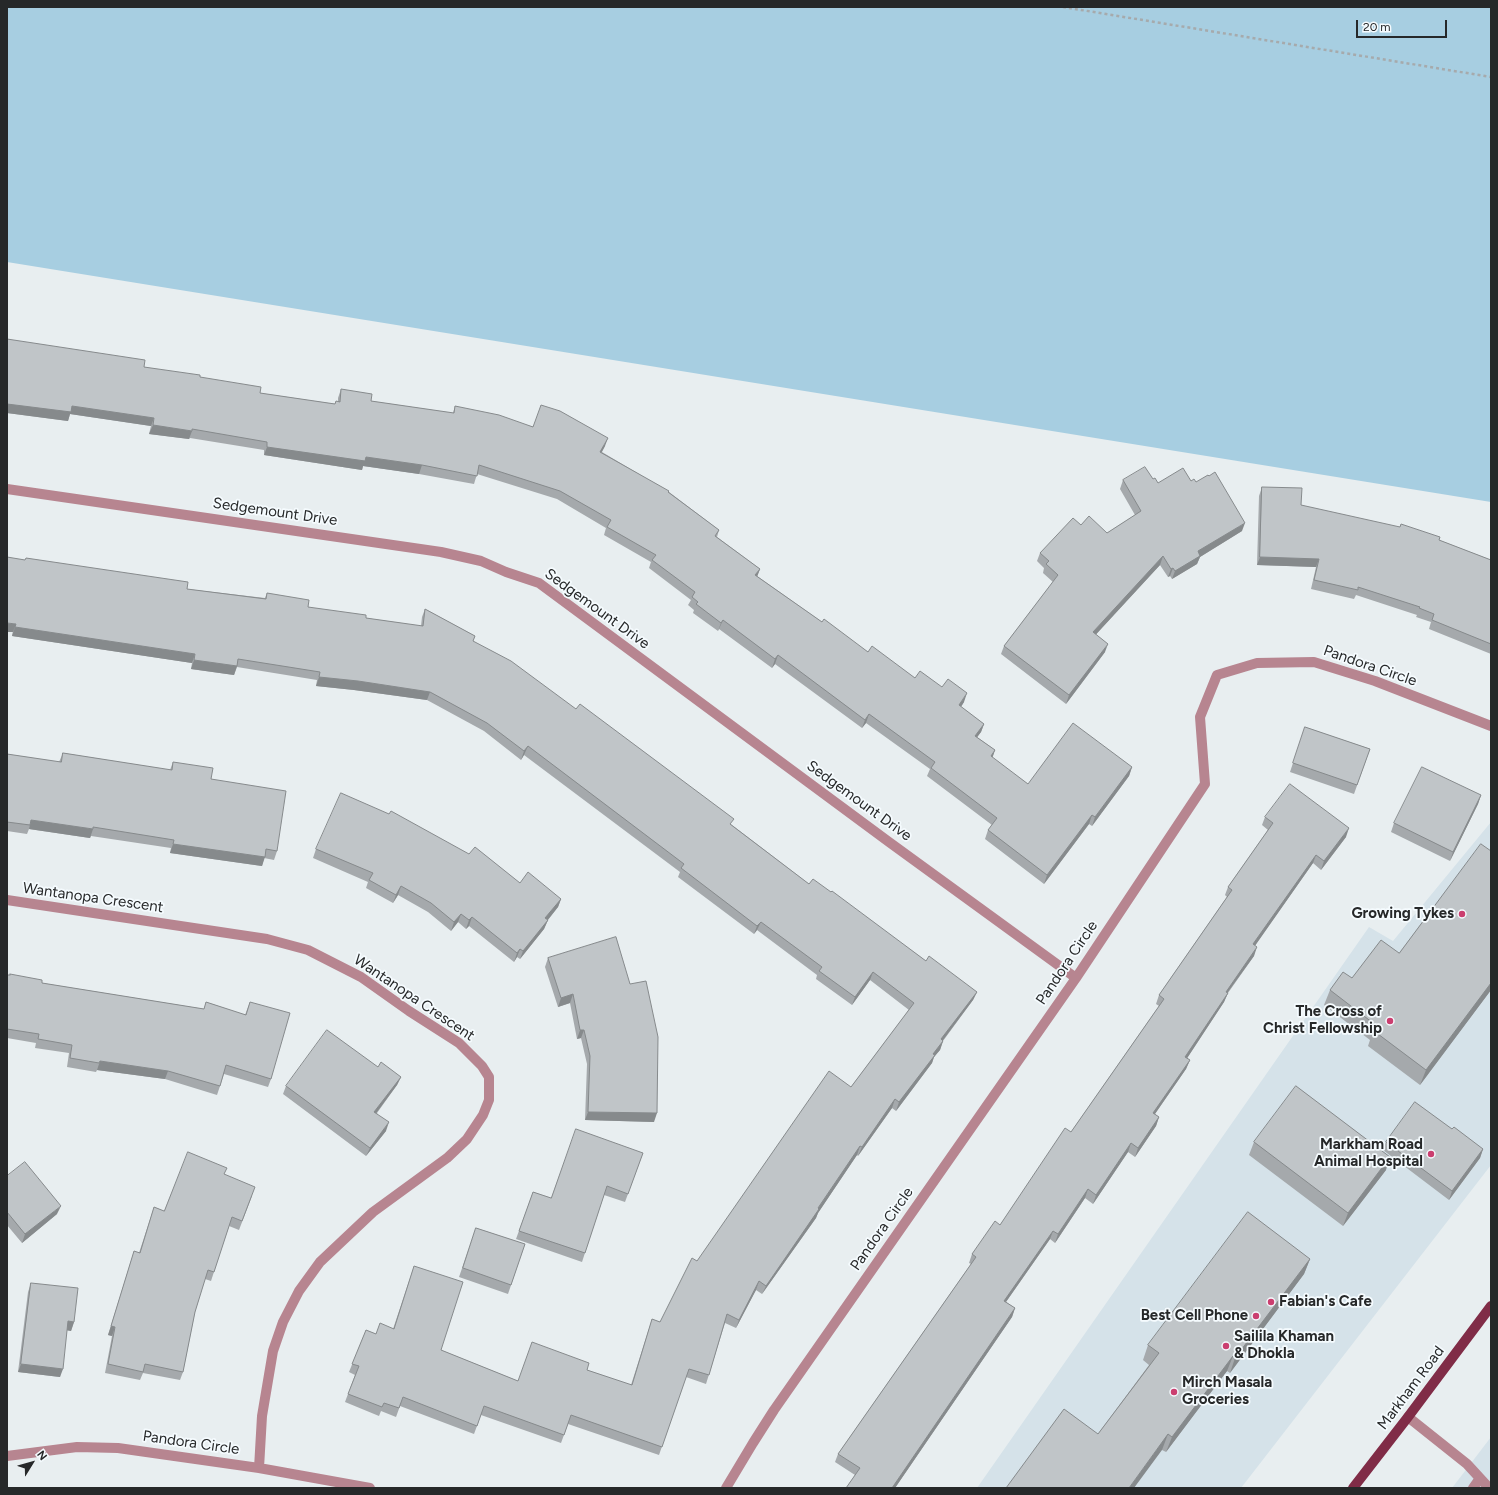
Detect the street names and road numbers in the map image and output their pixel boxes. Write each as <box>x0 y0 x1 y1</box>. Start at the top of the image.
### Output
street label: Sedgemount Drive <box>212 494 338 530</box>
street label: Sedgemount Drive <box>541 565 653 653</box>
street label: Pandora Circle <box>1321 642 1419 690</box>
street label: Sedgemount Drive <box>803 757 915 845</box>
street label: Wantanopa Crescent <box>22 879 164 917</box>
street label: Pandora Circle <box>1032 918 1102 1008</box>
street label: Wantanopa Crescent <box>350 951 478 1045</box>
street label: Pandora Circle <box>847 1184 917 1274</box>
street label: Markham Road <box>1374 1343 1448 1433</box>
street label: Pandora Circle <box>142 1427 240 1459</box>

